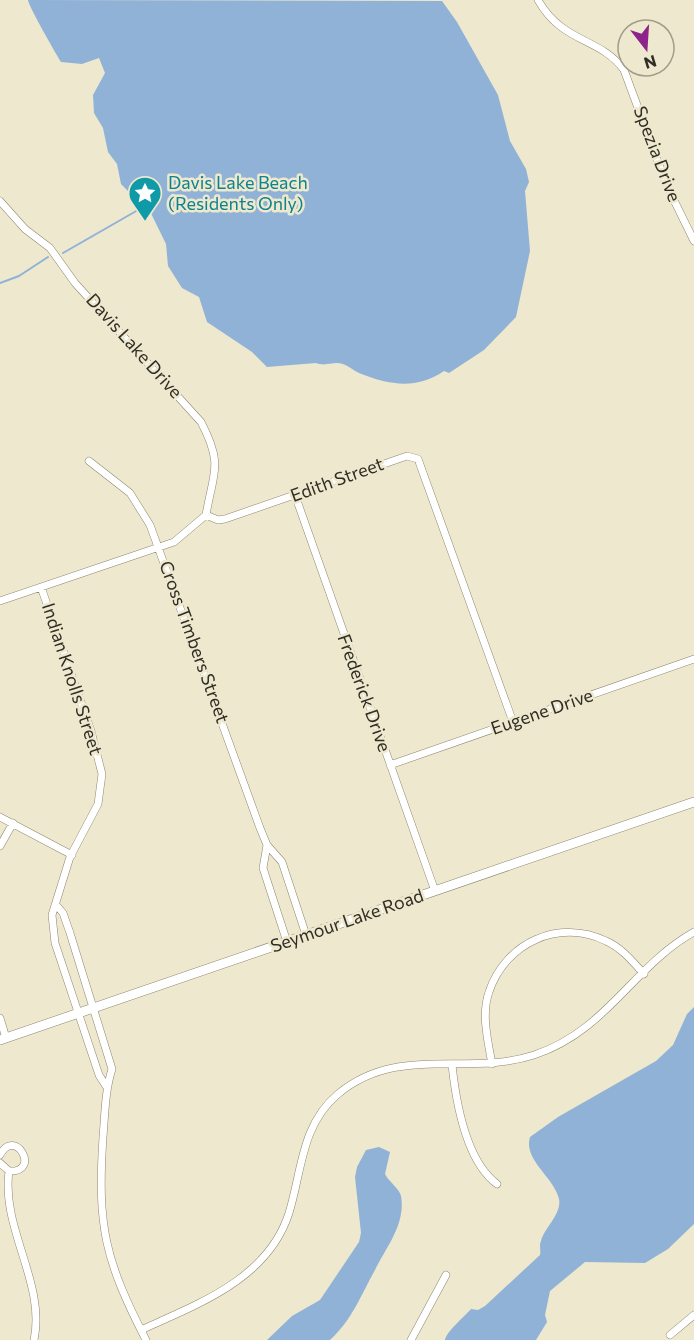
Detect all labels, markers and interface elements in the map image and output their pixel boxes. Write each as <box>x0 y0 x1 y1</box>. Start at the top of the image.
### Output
north arrow <box>616 18 676 78</box>
text: N <box>642 52 659 74</box>
street label: Spezia Drive <box>630 103 686 205</box>
place label: Davis Lake Beach (Residents Only) <box>168 171 308 214</box>
place icon: Davis Lake Beach (Residents Only) <box>127 175 163 222</box>
street label: Davis Lake Drive <box>82 288 188 402</box>
street label: Edith Street <box>287 452 386 506</box>
street label: Cross Timbers Street <box>155 558 235 726</box>
street label: Indian Knolls Street <box>38 600 108 757</box>
street label: Frederick Drive <box>333 631 396 755</box>
street label: Eugene Drive <box>488 683 596 739</box>
street label: Seymour Lake Road <box>267 884 426 957</box>

